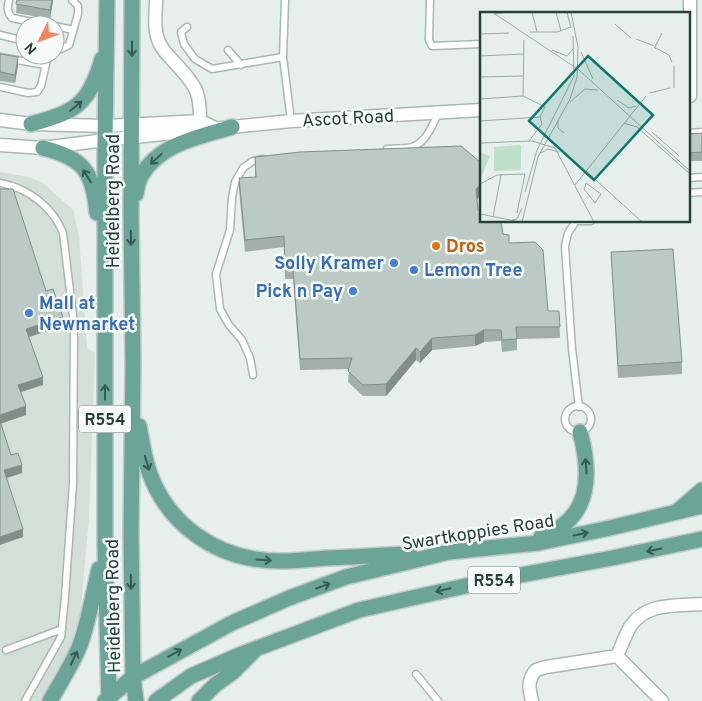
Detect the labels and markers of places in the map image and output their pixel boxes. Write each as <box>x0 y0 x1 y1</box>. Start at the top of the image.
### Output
place label: Dros <box>446 236 485 259</box>
marker: Dros <box>430 240 442 252</box>
place label: Solly Kramer <box>274 253 384 276</box>
marker: Solly Kramer <box>388 257 400 269</box>
place label: Lemon Tree <box>424 260 522 283</box>
marker: Lemon Tree <box>408 264 420 276</box>
place label: Pick n Pay <box>256 281 343 304</box>
marker: Pick n Pay <box>347 285 359 297</box>
place label: Mall at Newmarket <box>39 293 135 337</box>
marker: Mall at Newmarket <box>23 307 35 319</box>

